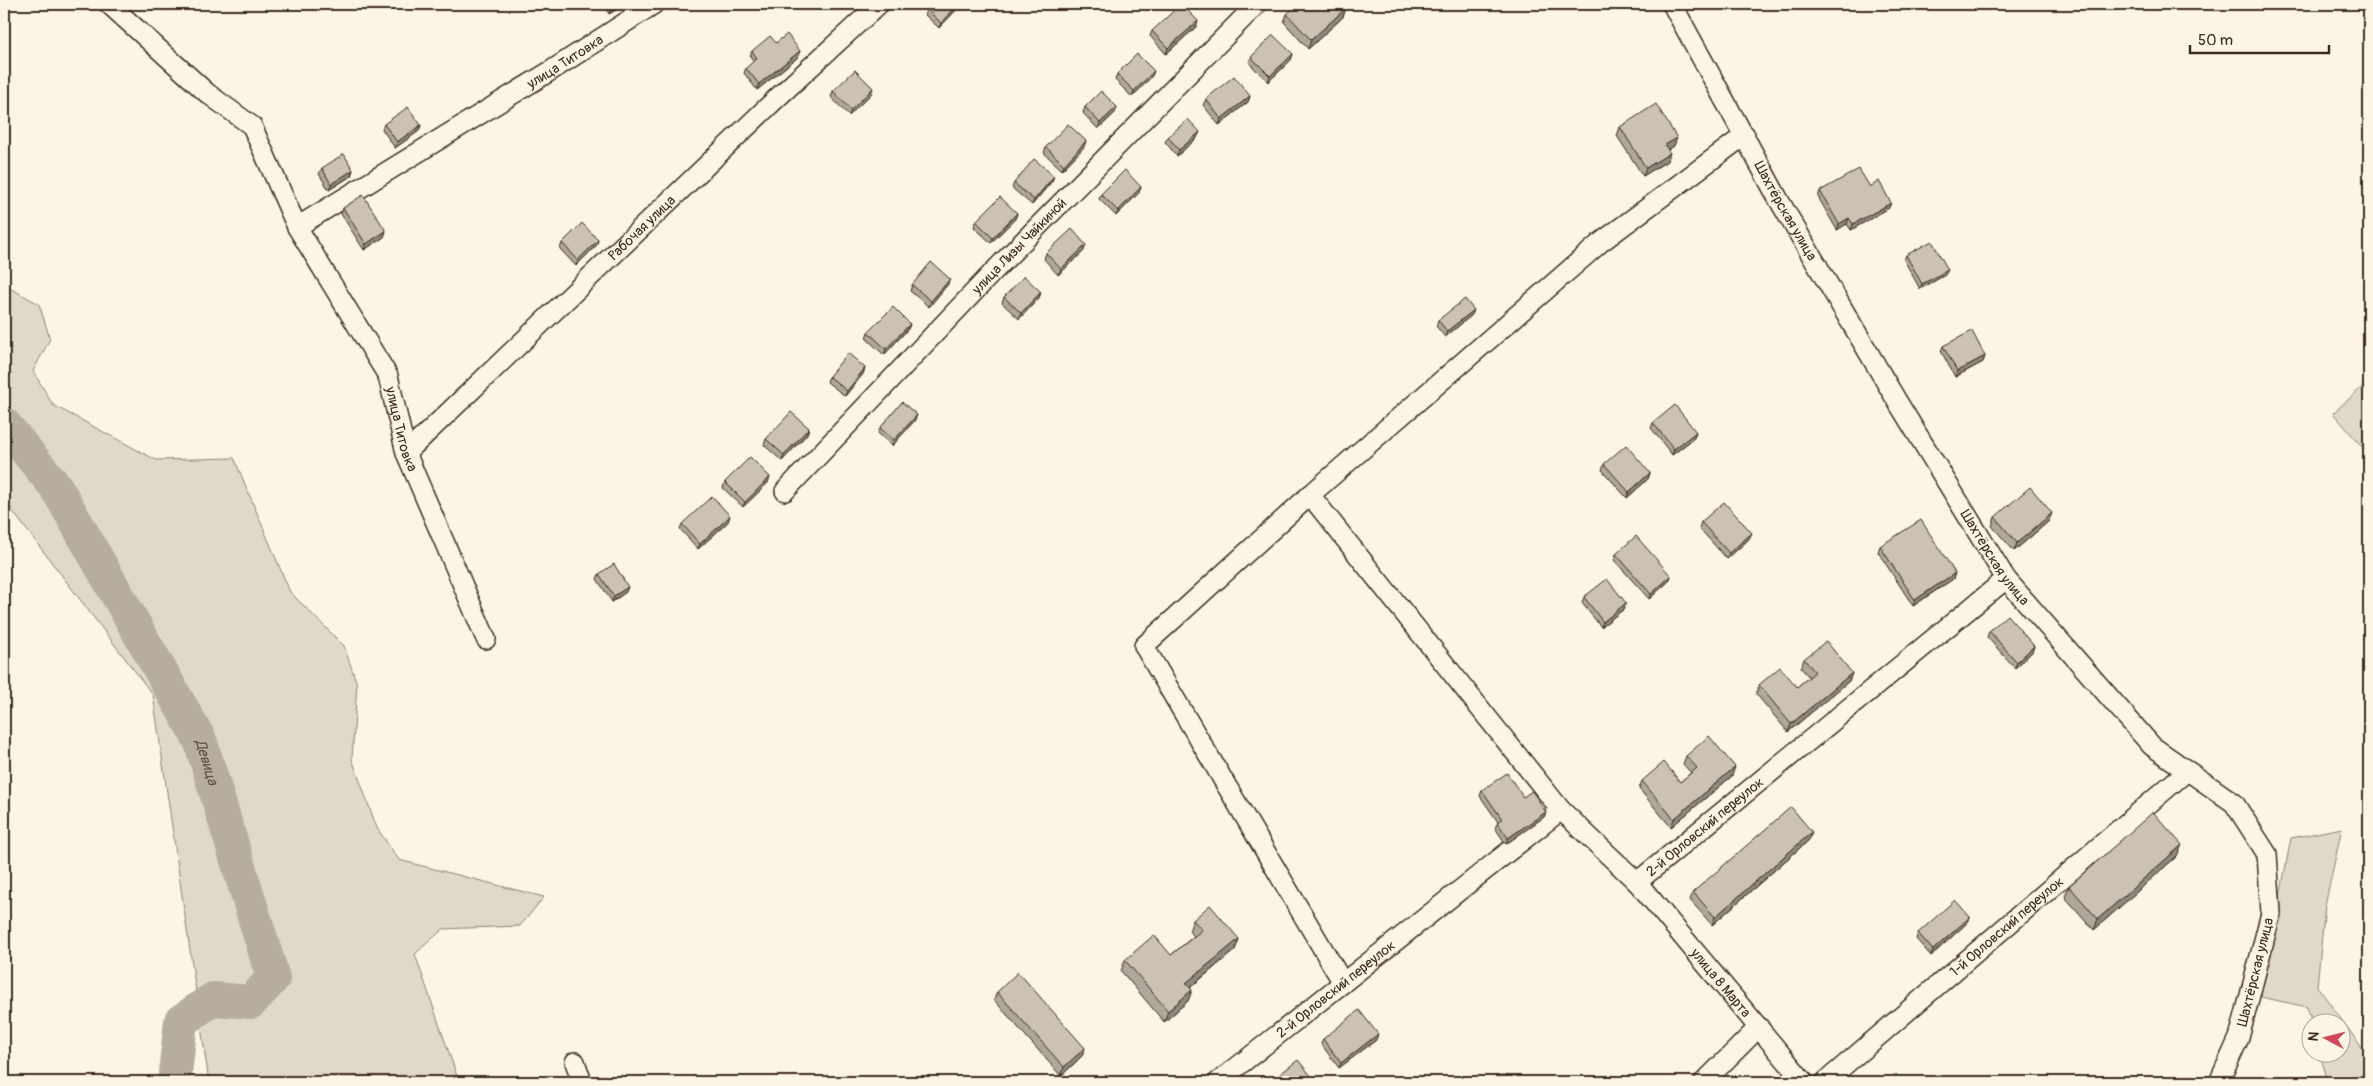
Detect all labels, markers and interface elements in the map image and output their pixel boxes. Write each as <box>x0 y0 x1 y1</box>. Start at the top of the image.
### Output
scale bar <box>2190 22 2329 54</box>
street label: улица Титовка <box>523 31 607 93</box>
text: 50 m <box>2198 31 2233 50</box>
street label: Шахтёрская улица <box>1750 158 1820 264</box>
street label: Рабочая улица <box>605 192 679 264</box>
street label: улица Лизы Чайкиной <box>968 195 1070 298</box>
street label: улица Титовка <box>382 384 421 474</box>
street label: Шахтёрская улица <box>1957 507 2033 609</box>
water label: Девица <box>190 736 223 788</box>
street label: 2-й Орловский переулок <box>1643 774 1767 880</box>
street label: 1-й Орловский переулок <box>1946 873 2067 980</box>
street label: Шахтёрская улица <box>2234 916 2277 1028</box>
street label: 2-й Орловский переулок <box>1273 937 1399 1041</box>
street label: улица 8 Марта <box>1686 944 1754 1021</box>
north arrow <box>2300 1014 2350 1064</box>
text: N <box>2305 1031 2323 1042</box>

